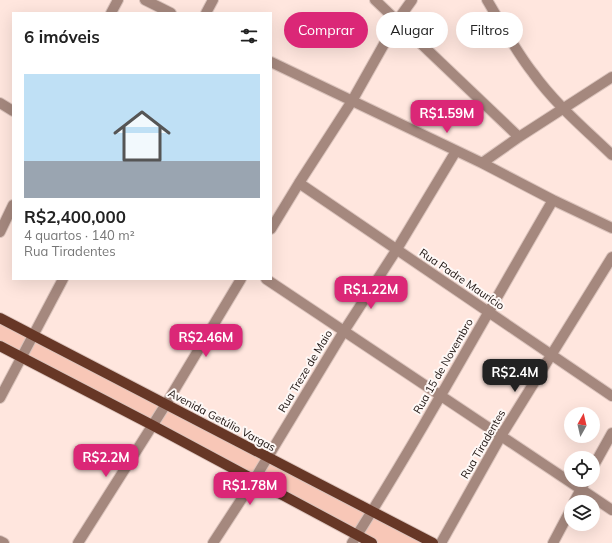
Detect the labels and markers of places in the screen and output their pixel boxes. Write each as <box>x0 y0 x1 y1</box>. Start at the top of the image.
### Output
pin: R$1.59M <box>410 100 484 134</box>
pin: R$1.22M <box>334 276 408 310</box>
pin: R$2.46M <box>169 324 243 358</box>
pin: R$2.4M <box>482 359 548 393</box>
pin: R$2.2M <box>73 444 139 478</box>
pin: R$1.78M <box>213 472 287 506</box>

